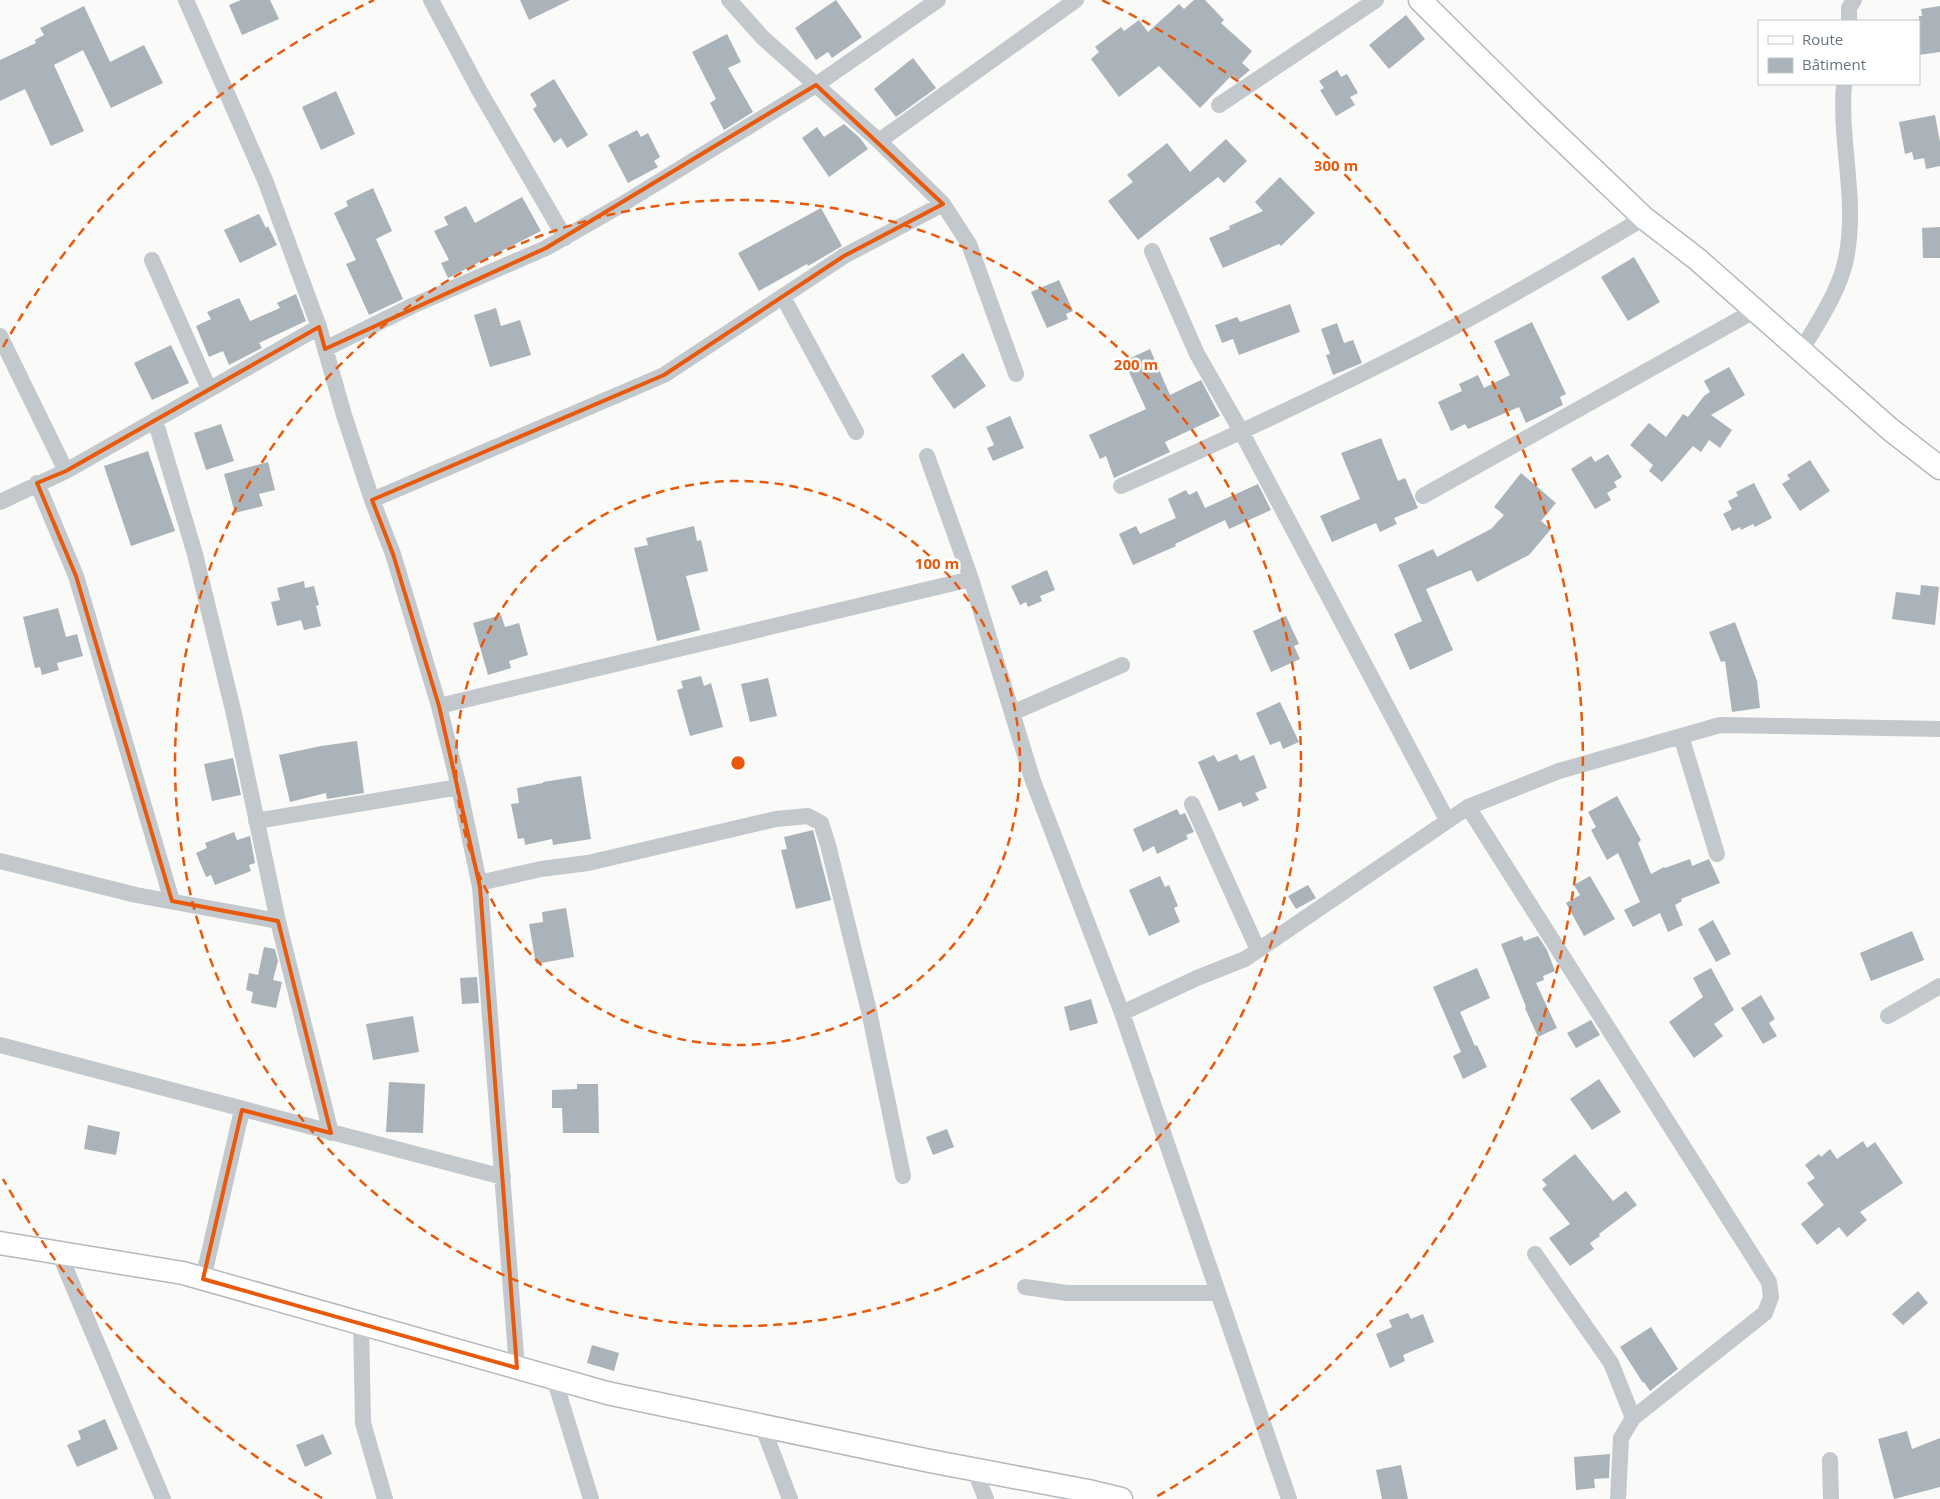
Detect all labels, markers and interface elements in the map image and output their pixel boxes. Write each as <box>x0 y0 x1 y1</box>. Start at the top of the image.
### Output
legend <box>1758 20 1920 85</box>
text: Route <box>1802 29 1843 49</box>
text: Bâtiment <box>1802 54 1866 74</box>
text: 300 m <box>1314 155 1358 175</box>
text: 200 m <box>1114 354 1158 374</box>
text: 100 m <box>915 553 959 573</box>
centre of rings <box>729 754 747 772</box>

